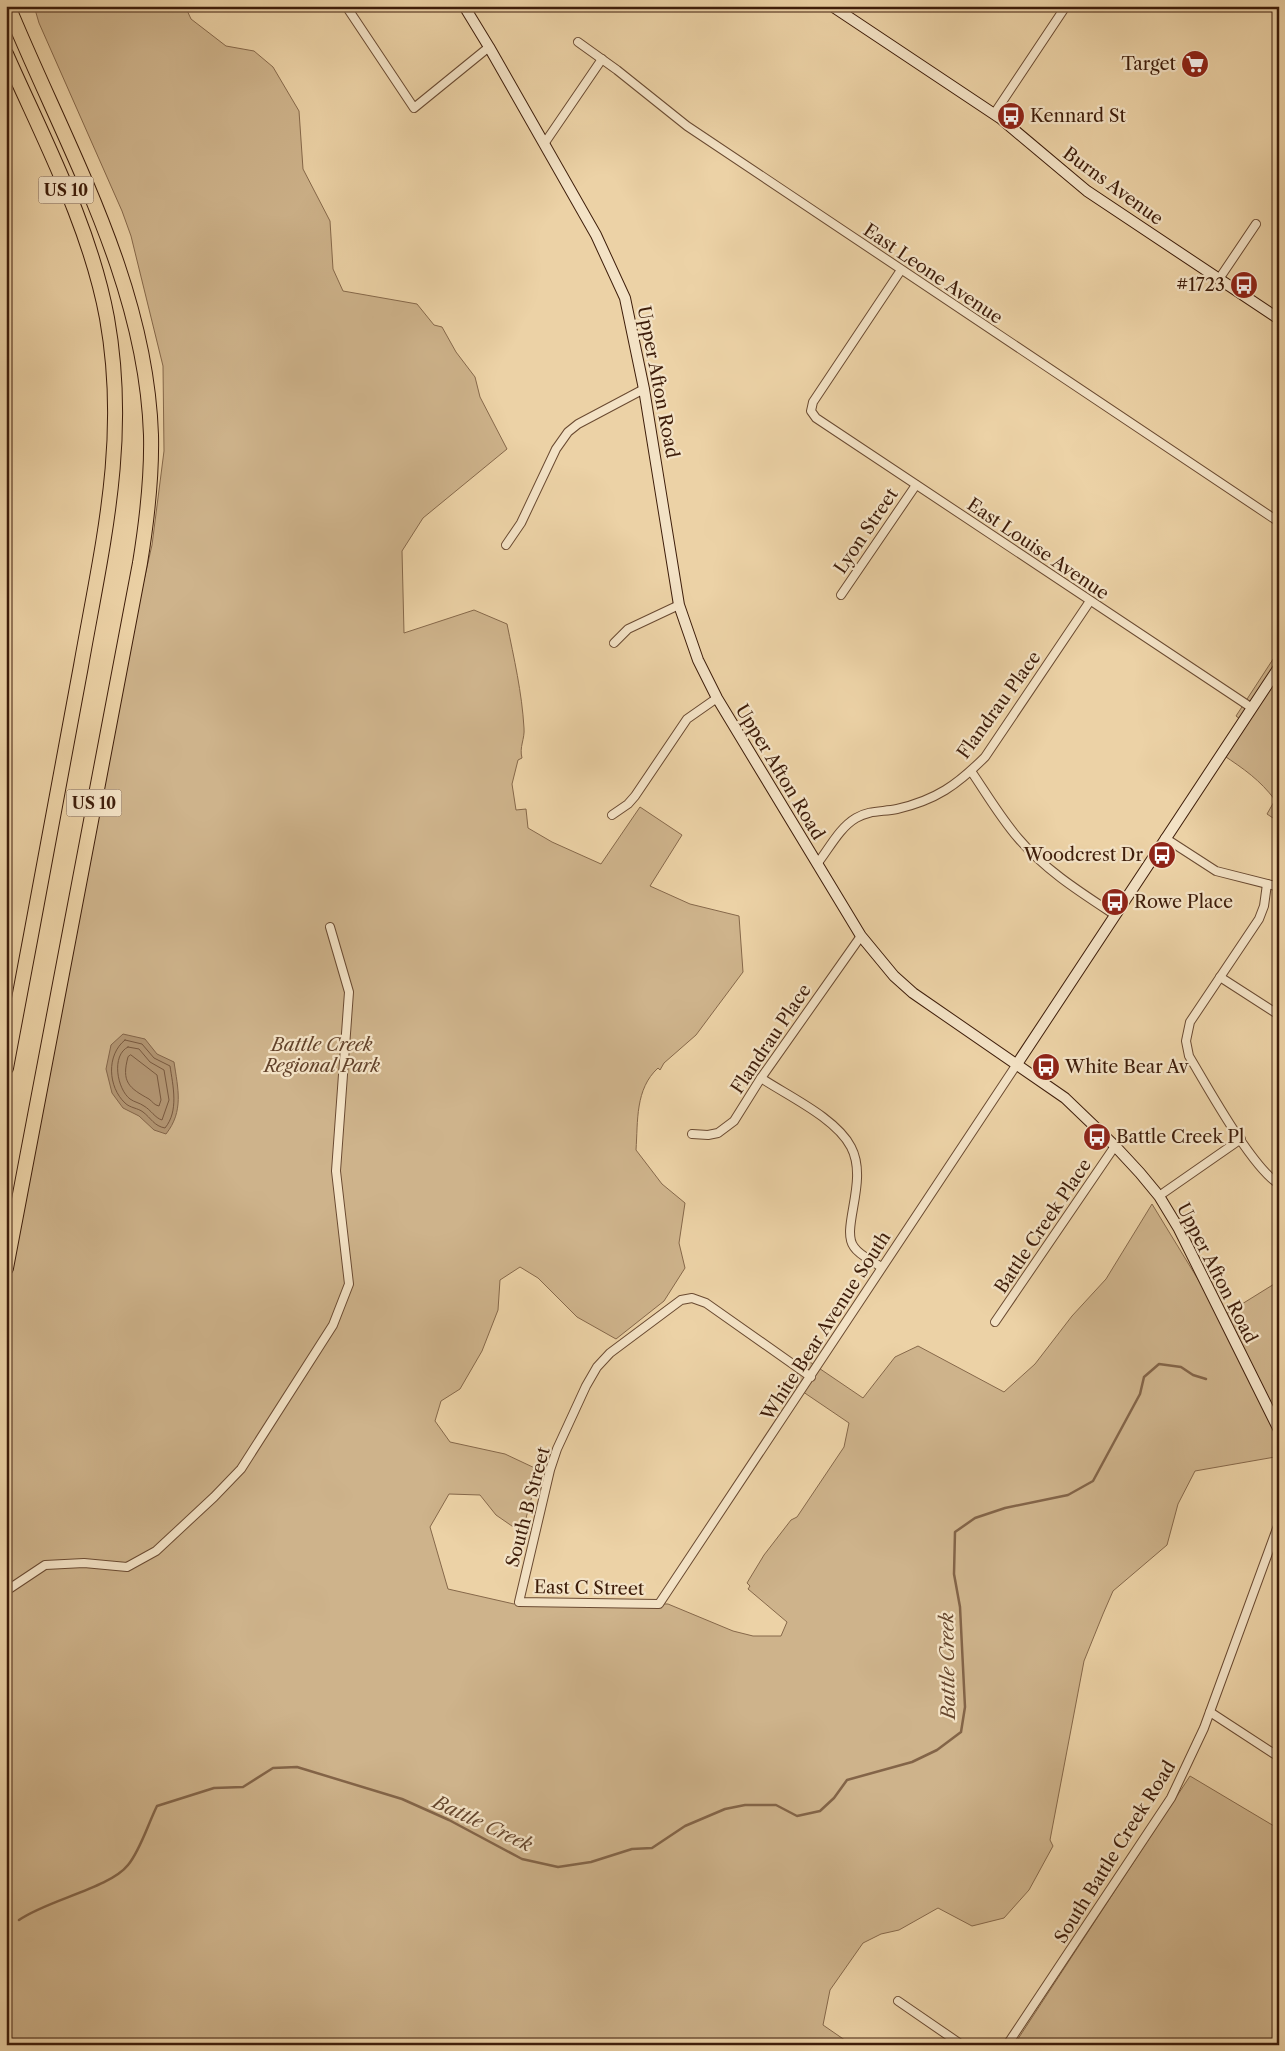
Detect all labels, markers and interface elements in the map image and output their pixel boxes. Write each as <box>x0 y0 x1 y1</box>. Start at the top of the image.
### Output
supermarket icon: Target <box>1180 49 1210 79</box>
place label: Target <box>1121 53 1177 75</box>
bus stop icon: Kennard St <box>996 101 1026 131</box>
place label: Kennard St <box>1030 105 1127 127</box>
street label: Burns Avenue <box>1059 142 1167 230</box>
road number: US 10 <box>38 176 94 204</box>
street label: East Leone Avenue <box>859 219 1007 329</box>
bus stop icon: #1723 <box>1229 270 1259 300</box>
place label: #1723 <box>1176 274 1225 296</box>
street label: Upper Afton Road <box>632 304 684 460</box>
street label: Lyon Street <box>829 483 903 578</box>
street label: East Louise Avenue <box>963 493 1113 605</box>
street label: Flandrau Place <box>953 647 1045 763</box>
street label: Upper Afton Road <box>731 700 829 844</box>
road number: US 10 <box>66 790 122 816</box>
bus stop icon: Woodcrest Dr <box>1147 840 1177 870</box>
place label: Woodcrest Dr <box>1023 844 1143 866</box>
bus stop icon: Rowe Place <box>1100 887 1130 917</box>
place label: Rowe Place <box>1134 891 1233 913</box>
street label: Flandrau Place <box>726 980 816 1098</box>
park label: Battle Creek Regional Park <box>262 1034 381 1077</box>
bus stop icon: White Bear Av <box>1031 1052 1061 1082</box>
place label: White Bear Av <box>1064 1056 1189 1078</box>
bus stop icon: Battle Creek Pl <box>1082 1122 1112 1152</box>
place label: Battle Creek Pl <box>1116 1126 1244 1148</box>
street label: Battle Creek Place <box>990 1155 1096 1297</box>
street label: Upper Afton Road <box>1172 1199 1262 1347</box>
street label: White Bear Avenue South <box>756 1227 895 1425</box>
street label: South B Street <box>501 1444 555 1570</box>
street label: East C Street <box>534 1576 645 1600</box>
water label: Battle Creek <box>935 1612 960 1722</box>
street label: South Battle Creek Road <box>1050 1757 1180 1947</box>
water label: Battle Creek <box>428 1790 536 1857</box>

